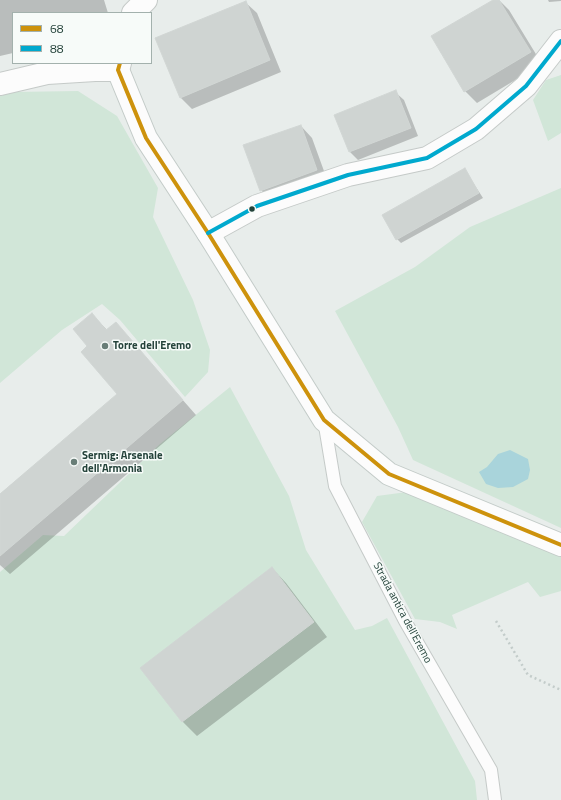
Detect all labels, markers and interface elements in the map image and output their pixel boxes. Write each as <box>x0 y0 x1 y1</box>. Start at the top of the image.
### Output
legend <box>12 12 152 64</box>
text: 68 <box>50 19 63 38</box>
text: 88 <box>50 39 63 58</box>
unlabelled marker <box>247 204 257 214</box>
place label: Torre dell'Eremo <box>113 339 191 353</box>
marker: Torre dell'Eremo <box>100 341 110 351</box>
place label: Sermig: Arsenale dell'Armonia <box>82 449 163 475</box>
marker: Sermig: Arsenale dell'Armonia <box>69 457 79 467</box>
street label: Strada antica dell'Eremo <box>370 560 434 666</box>

